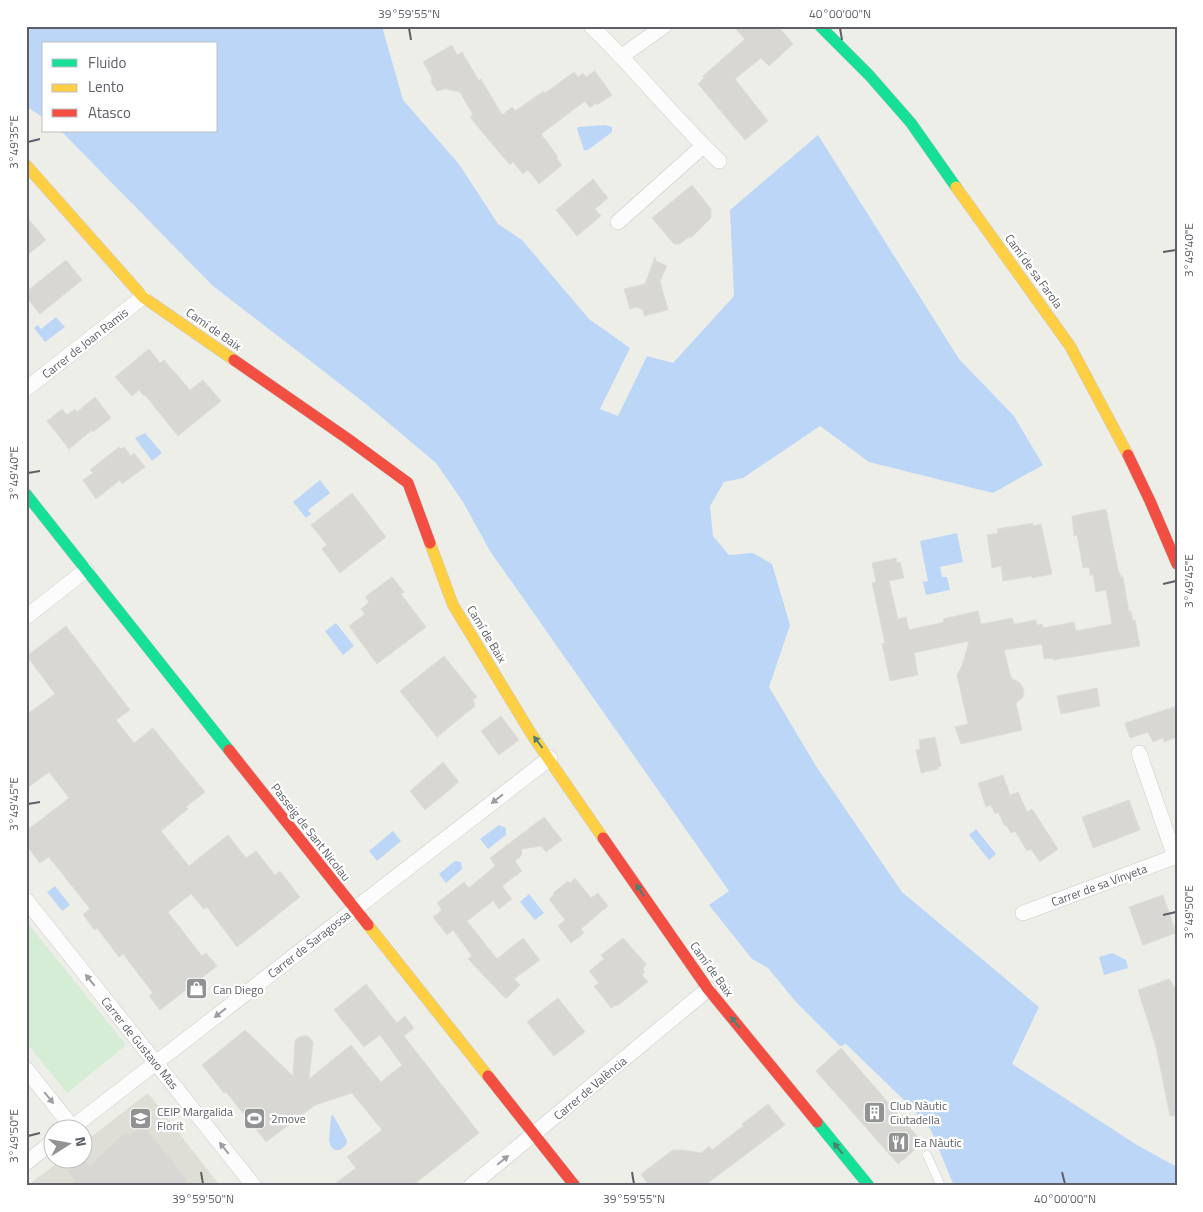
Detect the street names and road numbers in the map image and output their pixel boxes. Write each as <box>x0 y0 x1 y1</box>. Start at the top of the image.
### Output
street label: Camí de sa Farola <box>1000 230 1068 312</box>
street label: Carrer de Joan Ramis <box>38 303 133 383</box>
street label: Camí de Baix <box>182 303 246 356</box>
street label: Camí de Baix <box>462 602 512 667</box>
street label: Passeig de Sant Nicolau <box>267 779 355 885</box>
street label: Carrer de sa Vinyeta <box>1048 859 1150 911</box>
street label: Carrer de Saragossa <box>263 905 355 983</box>
street label: Camí de Baix <box>685 937 739 1001</box>
street label: Carrer de Gustavo Mas <box>97 993 184 1094</box>
street label: Carrer de València <box>549 1052 631 1124</box>

